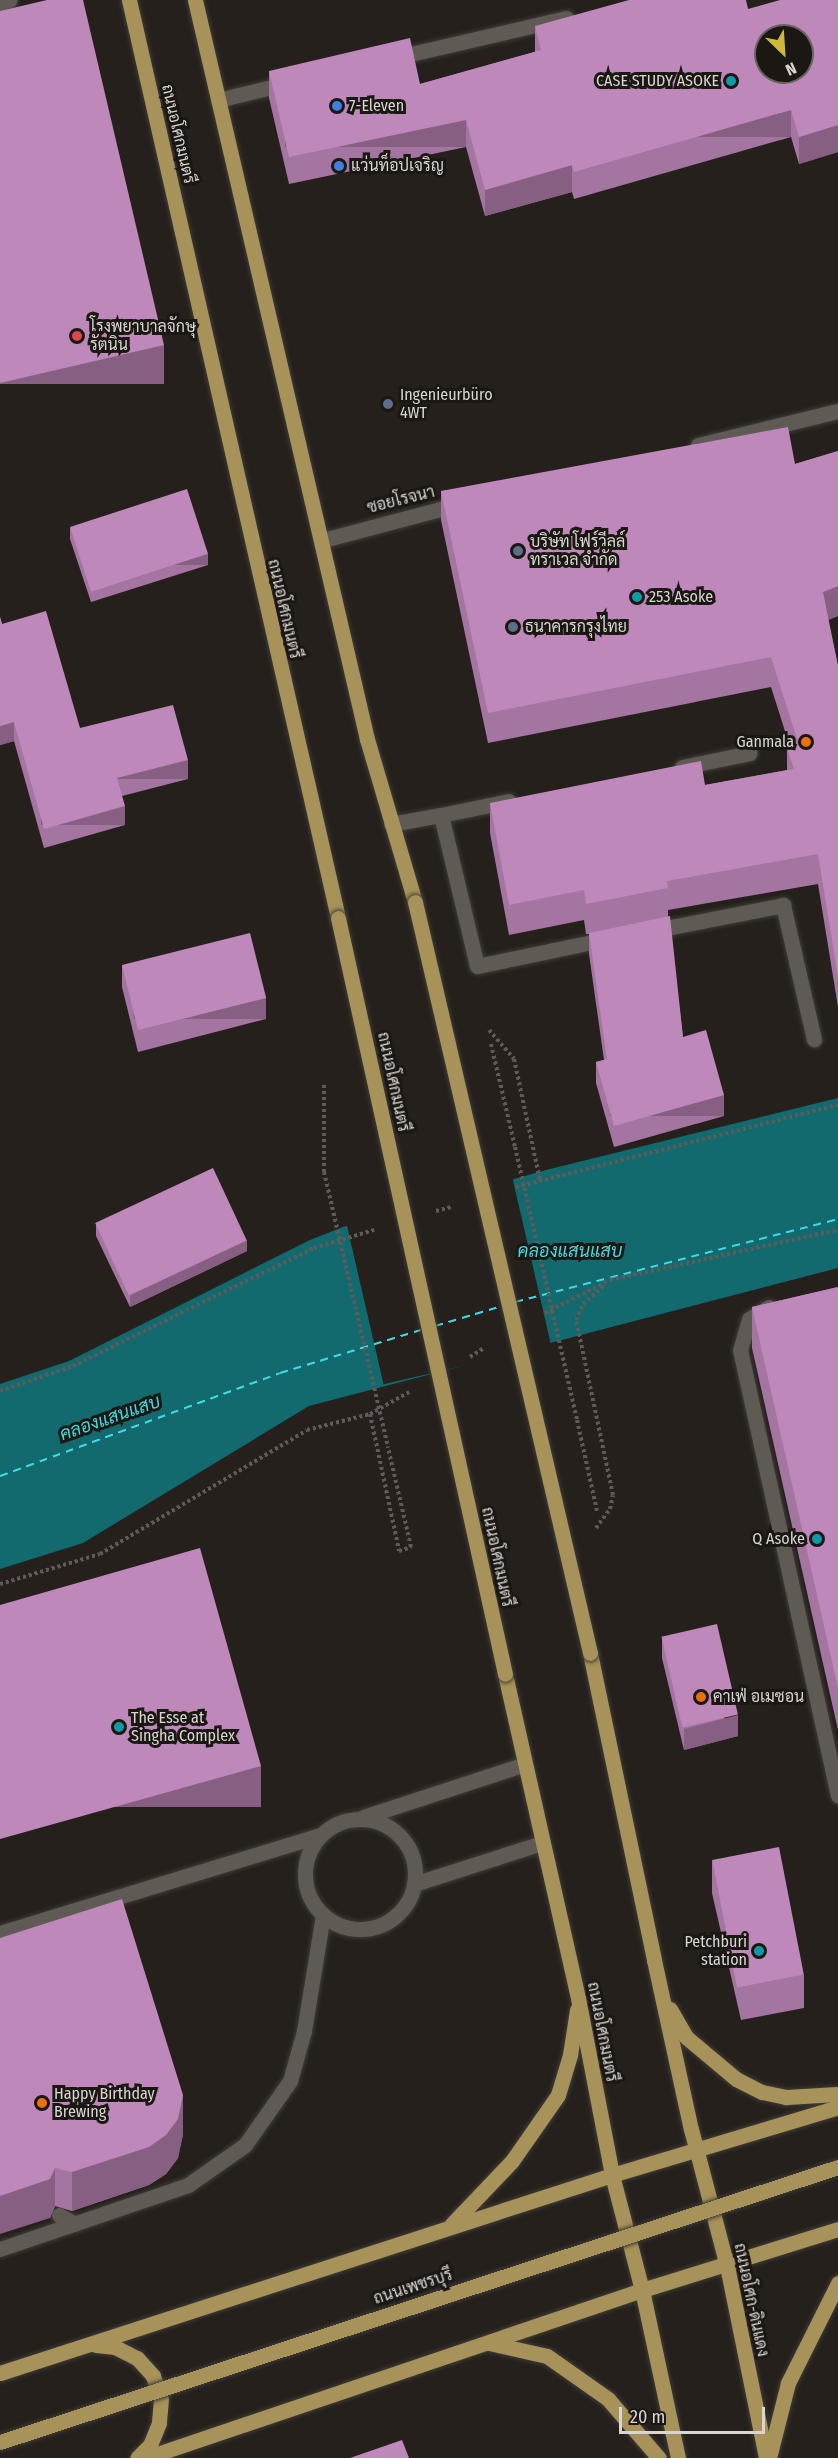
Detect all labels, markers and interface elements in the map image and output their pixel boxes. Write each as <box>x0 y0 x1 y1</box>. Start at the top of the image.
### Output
north arrow <box>754 24 814 84</box>
text: N <box>783 58 799 80</box>
place label: CASE STUDY ASOKE <box>596 71 719 91</box>
marker: CASE STUDY ASOKE <box>724 74 738 88</box>
street label: ถนนอโศกมนตรี <box>157 82 199 186</box>
place label: 7-Eleven <box>349 96 404 116</box>
marker: 7-Eleven <box>330 99 344 113</box>
place label: แว่นท็อปเจริญ <box>351 156 444 176</box>
marker: แว่นท็อปเจริญ <box>332 159 346 173</box>
place label: โรงพยาบาลจักษุ รัตนิน <box>90 317 196 355</box>
marker: โรงพยาบาลจักษุ รัตนิน <box>68 327 86 345</box>
place label: Ingenieurbüro 4WT <box>400 385 493 423</box>
marker: Ingenieurbüro 4WT <box>381 397 395 411</box>
street label: ซอยโรจนา <box>365 482 437 518</box>
place label: บริษัท โฟร์วีลล์ ทราเวล จำกัด <box>530 532 625 570</box>
marker: บริษัท โฟร์วีลล์ ทราเวล จำกัด <box>511 544 525 558</box>
street label: ถนนอโศกมนตรี <box>263 557 305 661</box>
place label: 253 Asoke <box>649 587 713 607</box>
marker: 253 Asoke <box>630 590 644 604</box>
place label: ธนาคารกรุงไทย <box>525 617 627 637</box>
marker: ธนาคารกรุงไทย <box>506 620 520 634</box>
place label: Ganmala <box>737 732 794 752</box>
marker: Ganmala <box>799 735 813 749</box>
street label: ถนนอโศกมนตรี <box>373 1030 413 1134</box>
water label: คลองแสนแสบ <box>518 1240 622 1262</box>
water label: คลองแสนแสบ <box>57 1391 163 1445</box>
street label: ถนนอโศกมนตรี <box>477 1505 517 1609</box>
place label: Q Asoke <box>752 1529 805 1549</box>
marker: Q Asoke <box>810 1532 824 1546</box>
place label: คาเฟ่ อเมซอน <box>713 1687 804 1707</box>
marker: คาเฟ่ อเมซอน <box>694 1690 708 1704</box>
place label: The Esse at Singha Complex <box>131 1708 235 1746</box>
marker: The Esse at Singha Complex <box>112 1720 126 1734</box>
place label: Petchburi station <box>684 1932 747 1970</box>
marker: Petchburi station <box>752 1944 766 1958</box>
street label: ถนนอโศกมนตรี <box>583 1980 621 2084</box>
place label: Happy Birthday Brewing <box>54 2084 155 2122</box>
marker: Happy Birthday Brewing <box>35 2096 49 2110</box>
street label: ถนนอโศก-ดินแดง <box>730 2241 772 2359</box>
street label: ถนนเพชรบุรี <box>371 2265 455 2309</box>
scale bar <box>622 2395 768 2433</box>
text: 20 m <box>630 2406 665 2428</box>

